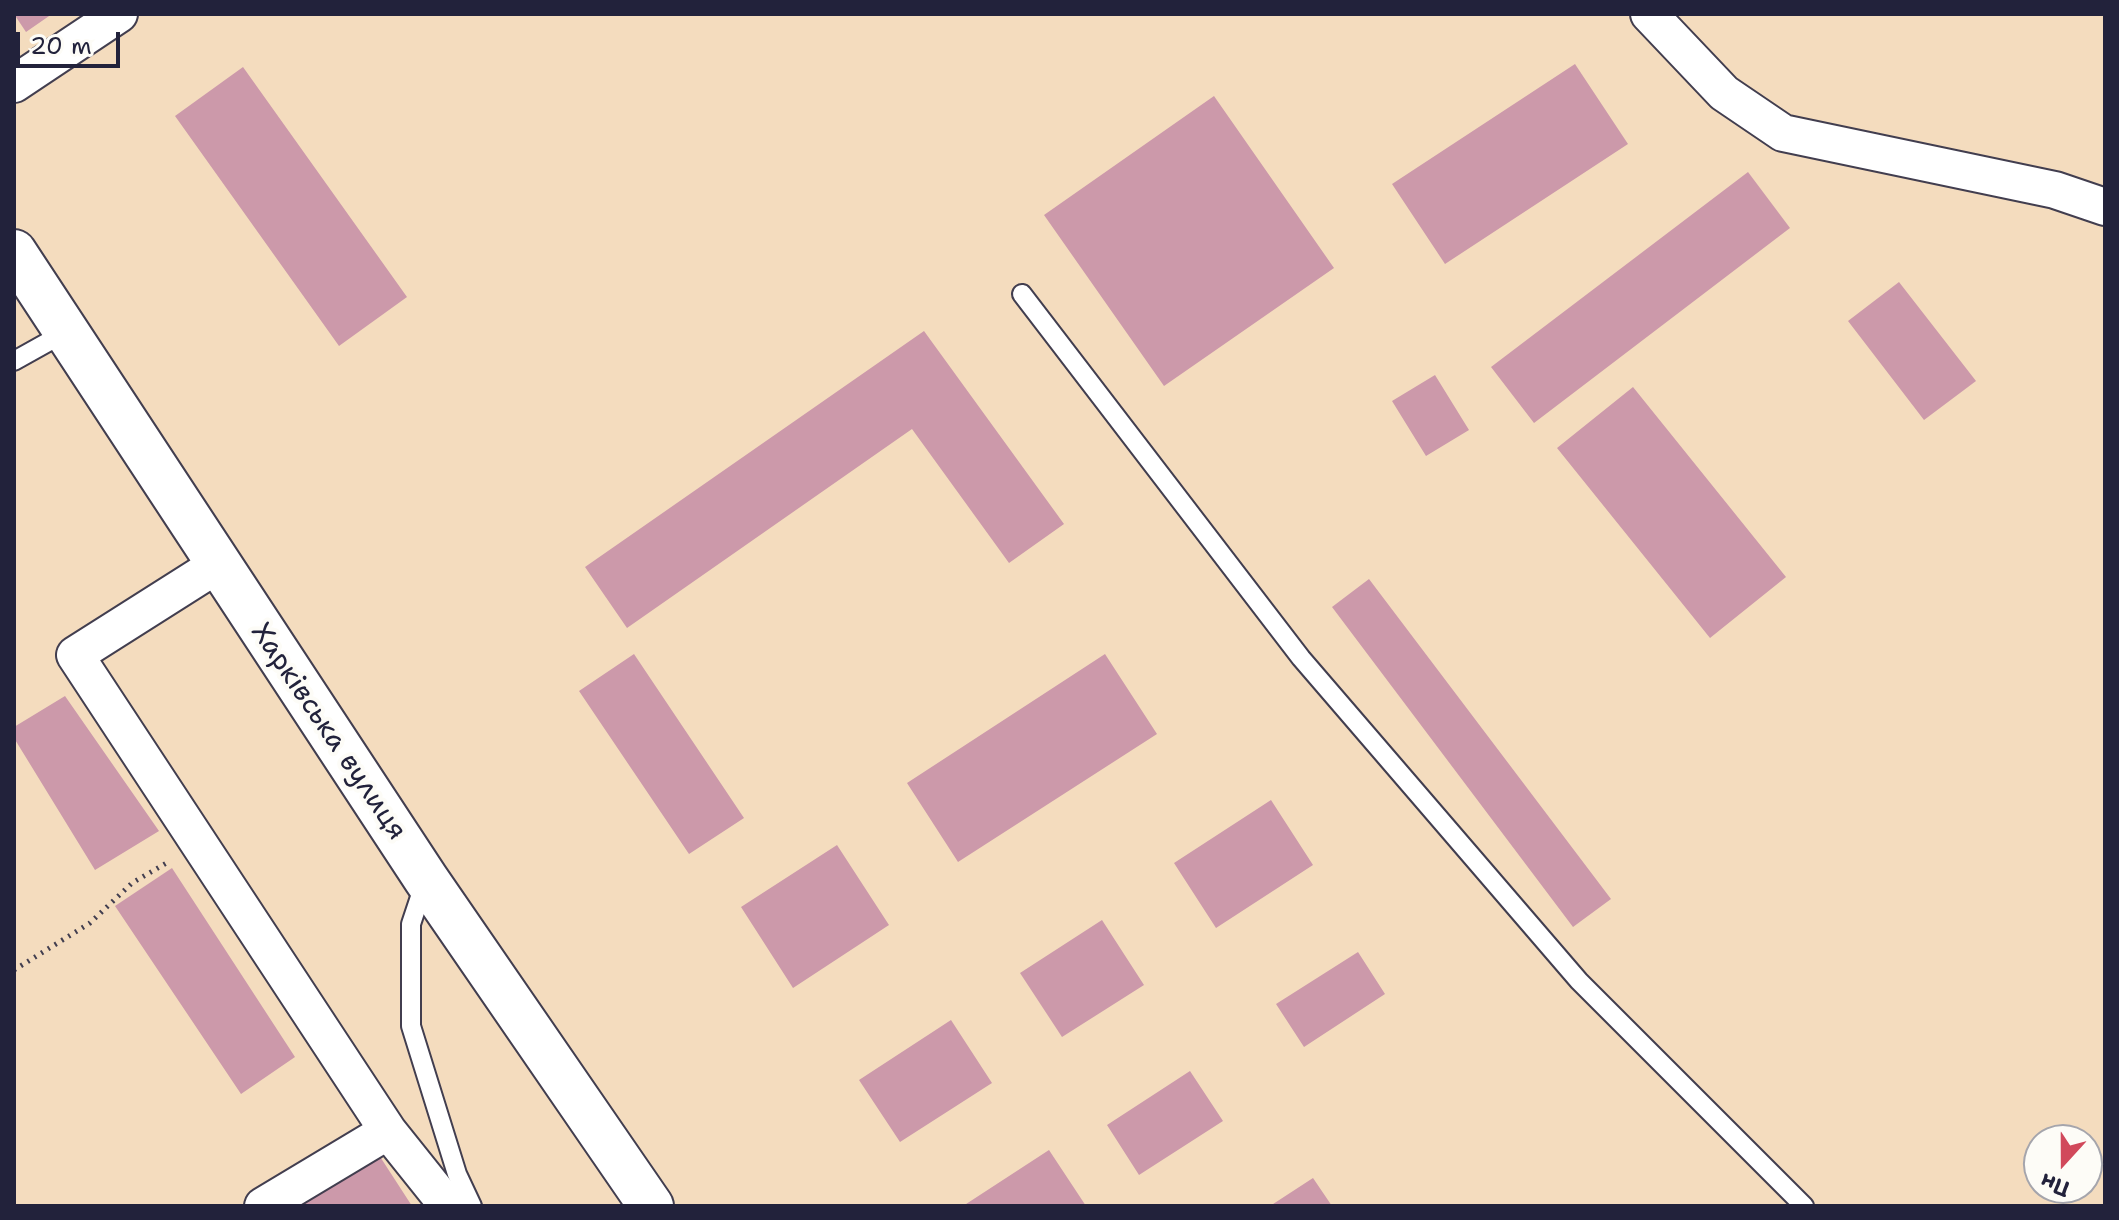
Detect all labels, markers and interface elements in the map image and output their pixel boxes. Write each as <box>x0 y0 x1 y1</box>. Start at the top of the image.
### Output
scale bar <box>20 16 124 66</box>
text: 20 m <box>30 30 92 62</box>
street label: Харківська вулиця <box>243 617 413 847</box>
north arrow <box>2023 1124 2103 1204</box>
text: Пн <box>2036 1166 2074 1204</box>

